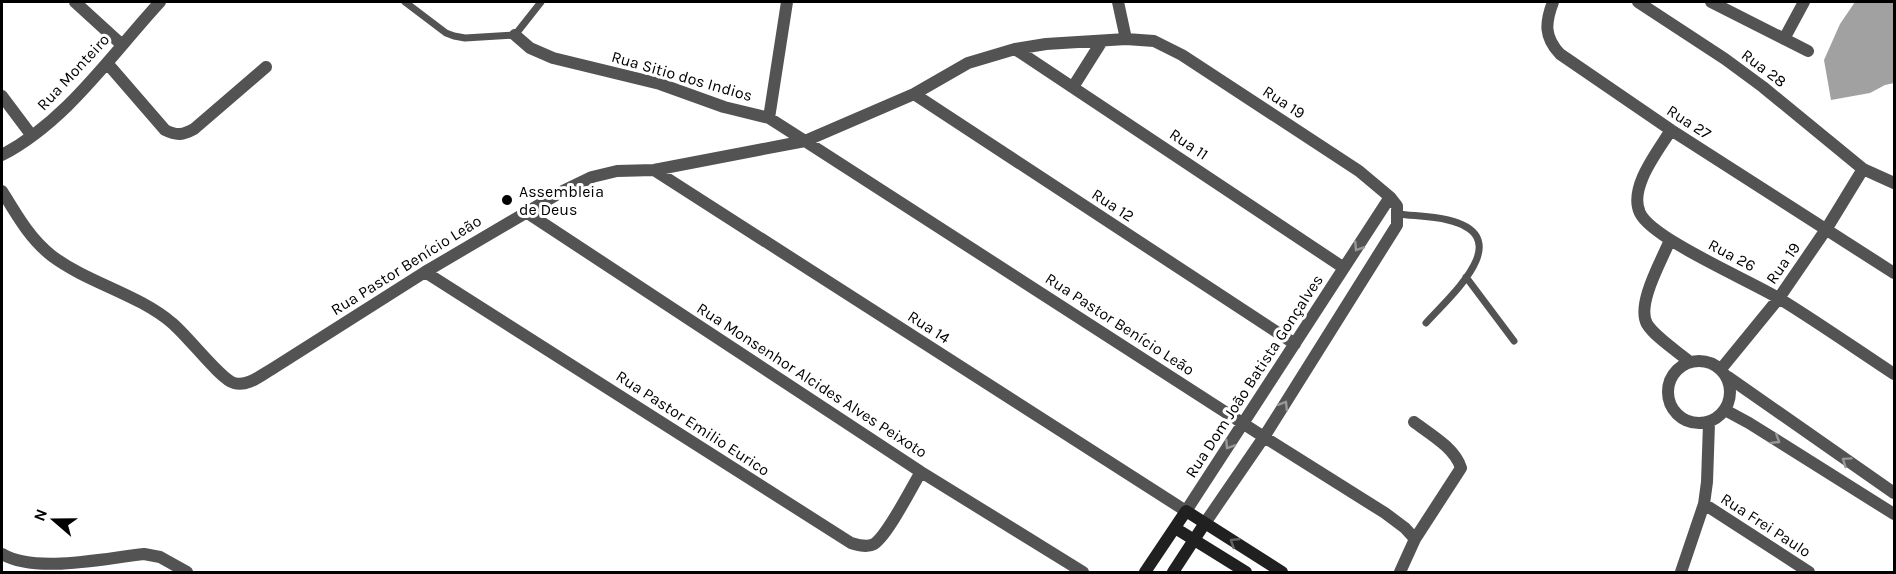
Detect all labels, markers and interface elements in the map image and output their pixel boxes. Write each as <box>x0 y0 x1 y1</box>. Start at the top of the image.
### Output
street label: Rua Monteiro <box>33 30 113 114</box>
street label: Rua 28 <box>1738 45 1790 91</box>
street label: Rua Sitio dos Indios <box>609 47 755 105</box>
street label: Rua 19 <box>1259 81 1309 123</box>
street label: Rua 27 <box>1663 101 1715 144</box>
street label: Rua 11 <box>1166 124 1212 164</box>
place label: Assembleia de Deus <box>519 182 604 219</box>
street label: Rua 12 <box>1088 184 1138 226</box>
marker: Assembleia de Deus <box>500 193 514 207</box>
street label: Rua Pastor Benício Leão <box>327 211 485 319</box>
street label: Rua 26 <box>1705 235 1759 275</box>
street label: Rua 19 <box>1762 238 1804 288</box>
one-way arrow <box>1354 240 1365 251</box>
street label: Rua Pastor Benício Leão <box>1042 269 1198 379</box>
street label: Rua Dom João Batista Gonçalves <box>1181 271 1327 481</box>
street label: Rua Monsenhor Alcides Alves Peixoto <box>693 298 931 462</box>
street label: Rua 14 <box>904 306 954 348</box>
street label: Rua Pastor Emilio Eurico <box>613 366 773 480</box>
one-way arrow <box>1276 401 1288 411</box>
one-way arrow <box>1770 432 1780 444</box>
one-way arrow <box>1224 439 1236 449</box>
one-way arrow <box>1842 457 1853 468</box>
street label: Rua Frei Paulo <box>1717 489 1815 561</box>
north arrow <box>24 490 84 550</box>
text: N <box>29 506 51 524</box>
one-way arrow <box>1230 538 1241 549</box>

